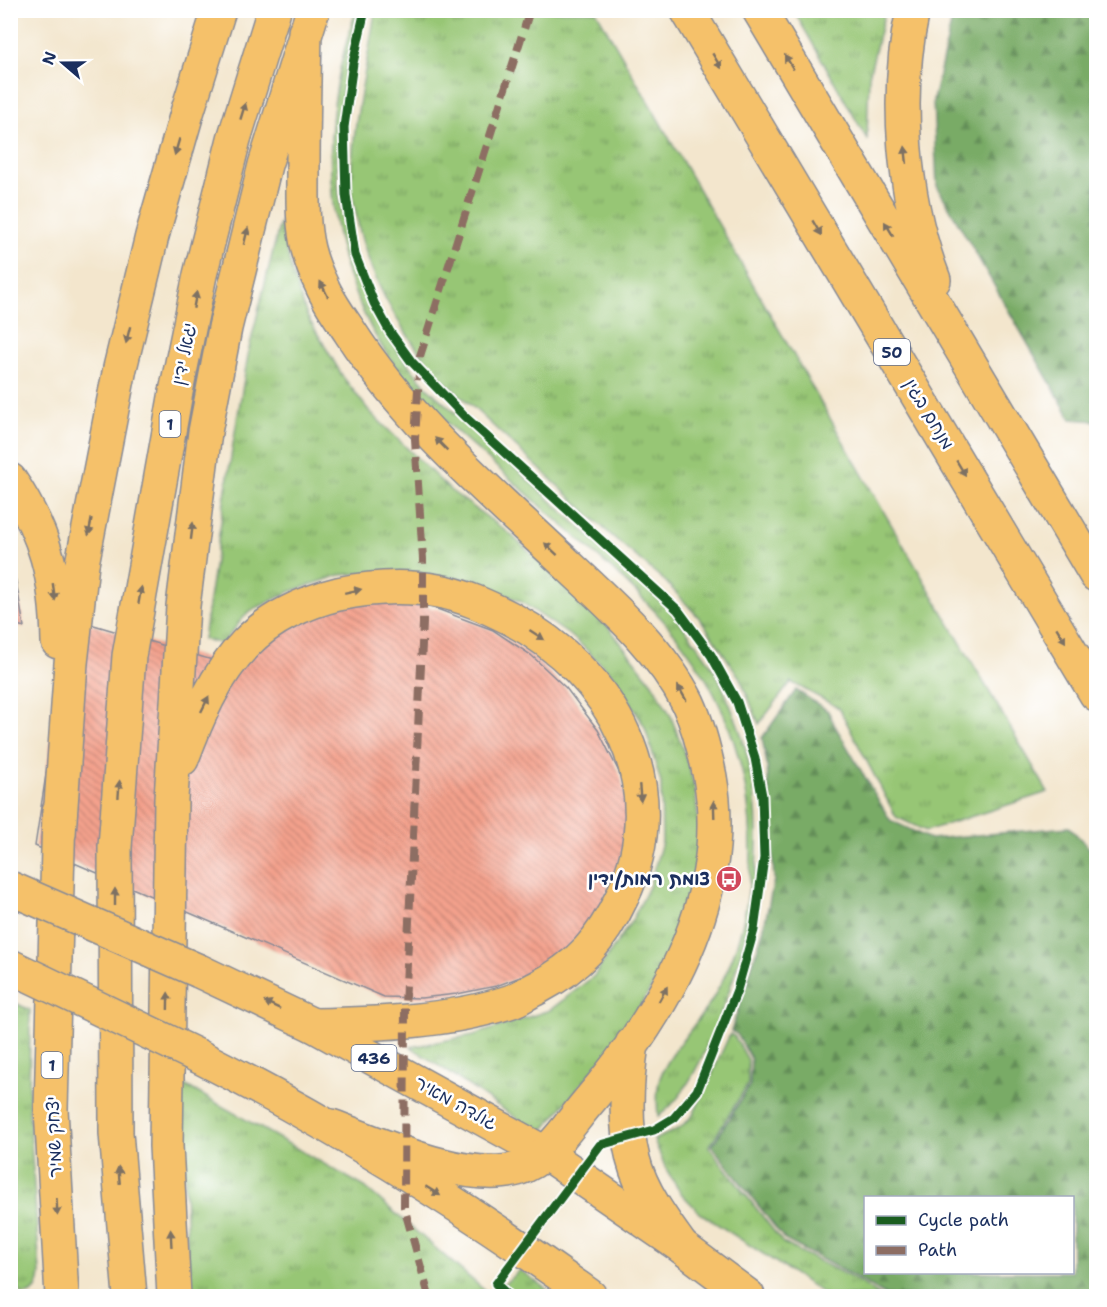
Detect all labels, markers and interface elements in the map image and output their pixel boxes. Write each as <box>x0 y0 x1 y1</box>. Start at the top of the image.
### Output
north arrow <box>33 33 93 93</box>
text: N <box>37 48 61 68</box>
one-way arrow <box>712 53 723 69</box>
one-way arrow <box>784 54 795 70</box>
one-way arrow <box>239 102 248 120</box>
one-way arrow <box>172 138 182 156</box>
one-way arrow <box>901 145 911 164</box>
one-way arrow <box>812 220 823 236</box>
one-way arrow <box>884 221 895 237</box>
one-way arrow <box>242 227 252 245</box>
one-way arrow <box>319 280 329 297</box>
one-way arrow <box>191 291 200 310</box>
street label: יגאל ידין <box>166 321 202 387</box>
one-way arrow <box>123 326 133 345</box>
road number: 50 <box>874 339 910 365</box>
street label: מנחם בגין <box>898 374 960 454</box>
road number: 1 <box>160 411 180 437</box>
one-way arrow <box>434 436 448 451</box>
one-way arrow <box>955 460 966 476</box>
one-way arrow <box>85 517 94 536</box>
one-way arrow <box>187 521 197 540</box>
one-way arrow <box>544 542 559 556</box>
one-way arrow <box>50 583 59 602</box>
one-way arrow <box>136 586 145 605</box>
one-way arrow <box>344 586 363 595</box>
one-way arrow <box>1055 627 1066 643</box>
one-way arrow <box>529 629 546 640</box>
one-way arrow <box>676 685 687 701</box>
one-way arrow <box>201 696 210 713</box>
one-way arrow <box>115 779 124 798</box>
one-way arrow <box>635 783 645 802</box>
one-way arrow <box>709 799 719 818</box>
bus stop icon: צומת רמות/ידין <box>714 864 744 894</box>
place label: צומת רמות/ידין <box>588 867 710 891</box>
one-way arrow <box>110 887 120 906</box>
one-way arrow <box>658 985 668 1002</box>
one-way arrow <box>163 992 173 1011</box>
one-way arrow <box>263 1001 280 1010</box>
road number: 436 <box>352 1045 397 1071</box>
road number: 1 <box>42 1052 62 1078</box>
street label: גולדה מאיר <box>410 1070 502 1136</box>
street label: יצחק שמיר <box>41 1096 67 1178</box>
one-way arrow <box>114 1166 124 1185</box>
one-way arrow <box>425 1186 441 1197</box>
legend <box>864 1196 1074 1274</box>
one-way arrow <box>52 1198 61 1217</box>
text: Cycle path <box>918 1208 1009 1232</box>
one-way arrow <box>166 1229 175 1248</box>
text: Path <box>918 1238 957 1262</box>

